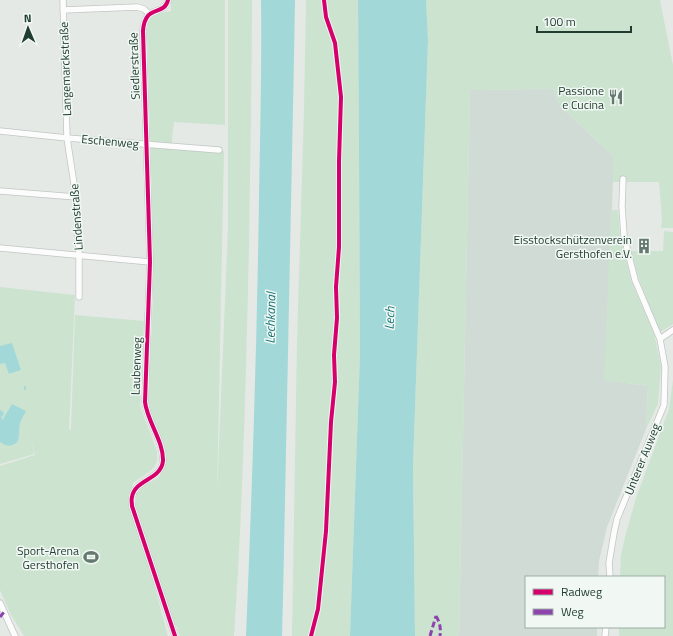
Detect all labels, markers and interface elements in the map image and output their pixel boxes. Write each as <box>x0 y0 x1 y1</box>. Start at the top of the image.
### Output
north arrow <box>8 8 48 48</box>
scale bar <box>537 8 631 34</box>
text: N <box>24 10 32 26</box>
text: 100 m <box>543 12 576 31</box>
street label: Langemarckstraße <box>54 21 76 117</box>
street label: Siedlerstraße <box>123 32 145 100</box>
place label: Passione e Cucina <box>558 81 604 114</box>
restaurant icon: Passione e Cucina <box>607 88 625 106</box>
street label: Eschenweg <box>80 129 140 153</box>
street label: Lindenstraße <box>64 183 88 251</box>
place label: Eisstockschützenverein Gersthofen e.V. <box>513 230 632 263</box>
building icon: Eisstockschützenverein Gersthofen e.V. <box>635 237 653 255</box>
water label: Lechkanal <box>260 290 280 344</box>
water label: Lech <box>378 305 400 330</box>
street label: Laubenweg <box>125 337 147 395</box>
street label: Unterer Auweg <box>619 420 665 498</box>
place label: Sport-Arena Gersthofen <box>17 541 79 574</box>
sports icon: Sport-Arena Gersthofen <box>82 548 100 566</box>
legend <box>525 576 665 628</box>
text: Radweg <box>561 582 602 601</box>
text: Weg <box>561 602 584 621</box>

